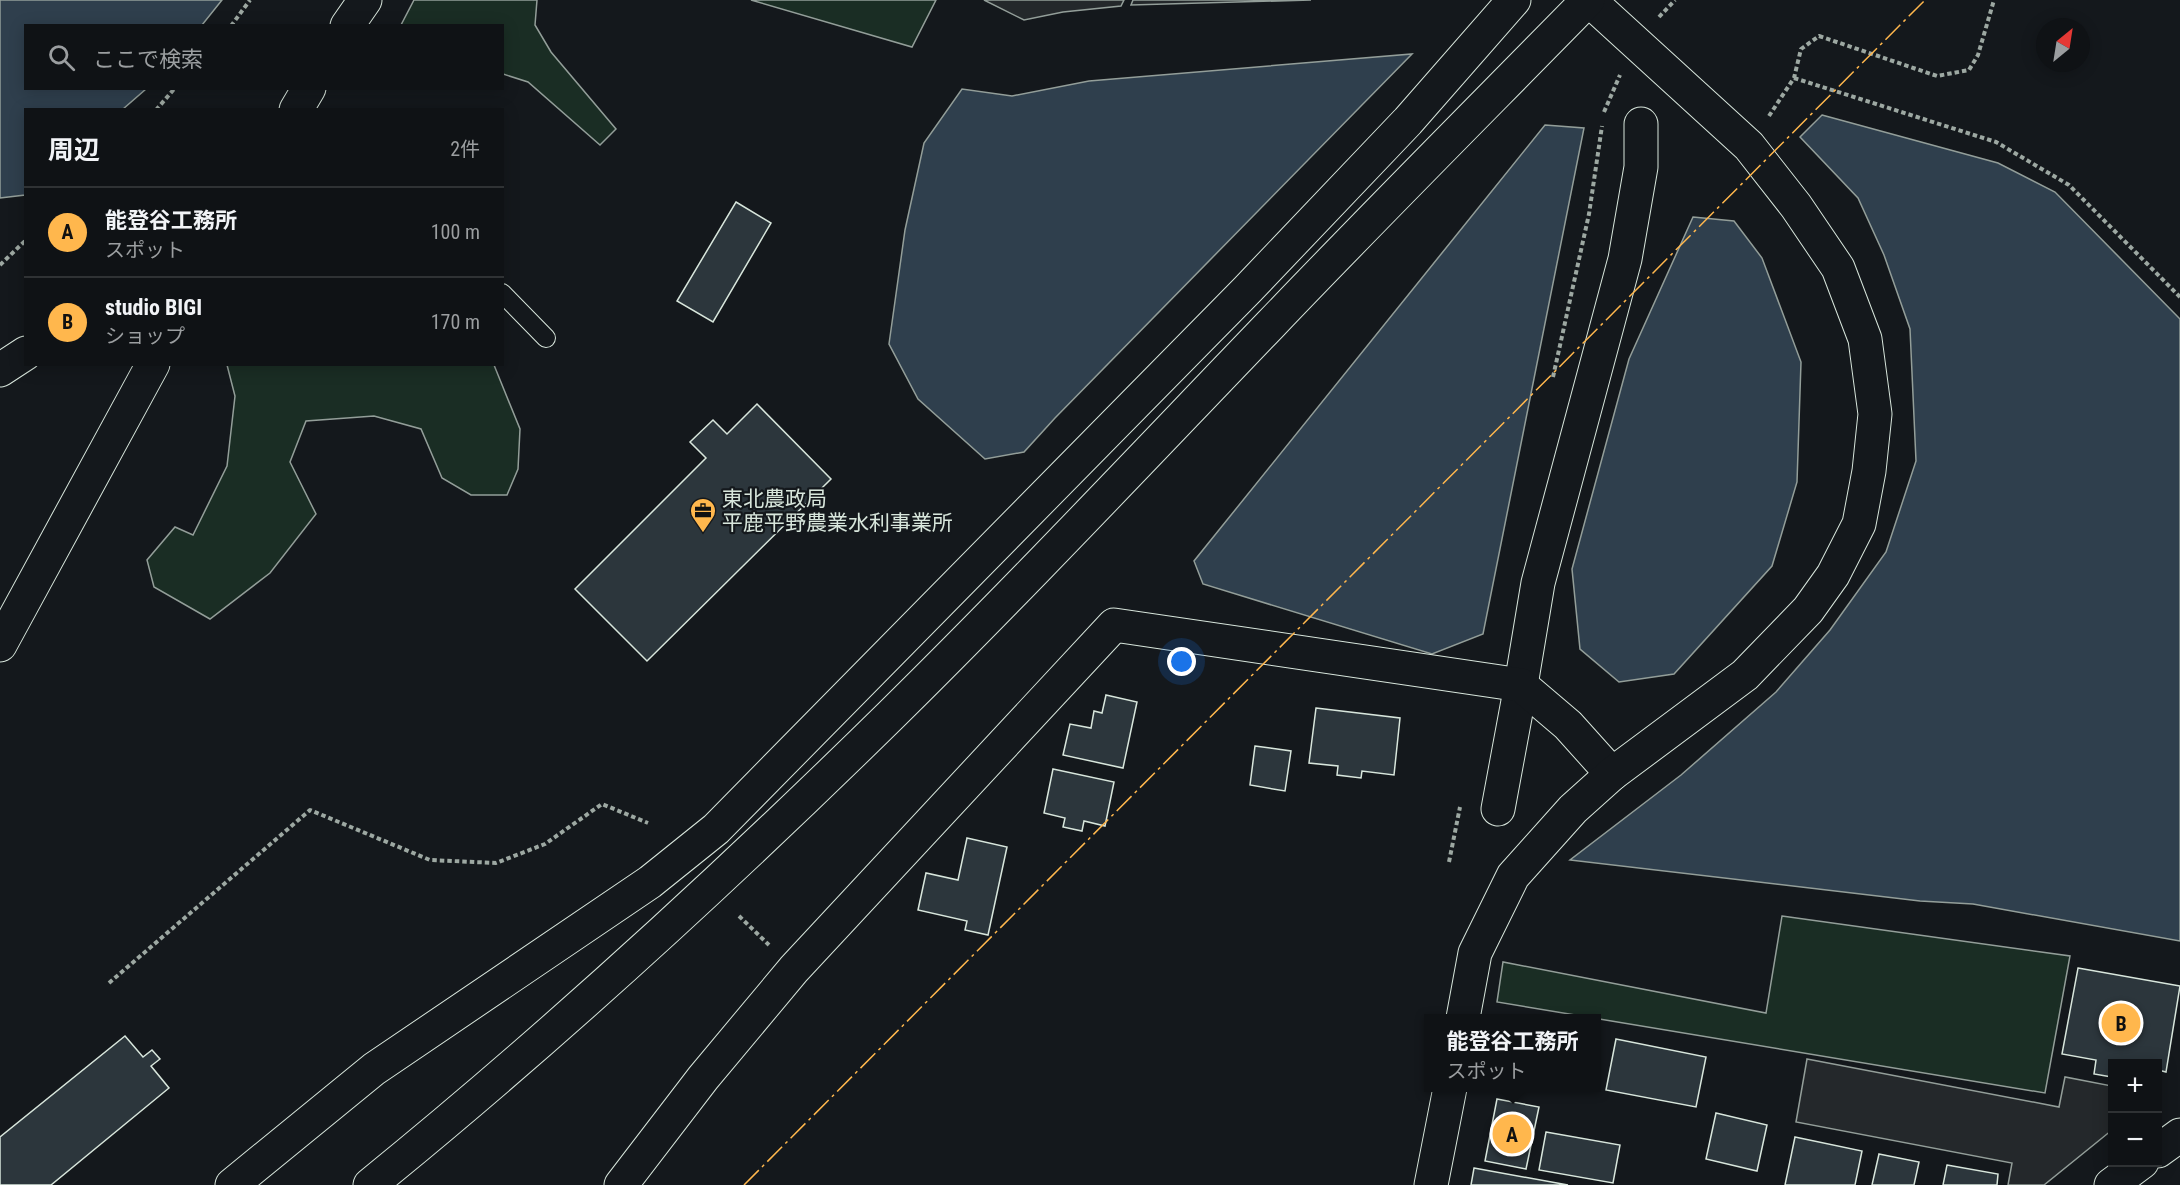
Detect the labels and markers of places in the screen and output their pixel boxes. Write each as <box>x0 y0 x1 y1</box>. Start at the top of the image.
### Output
place label: 東北農政局 平鹿平野農業水利事業所 <box>722 487 953 535</box>
office icon: 東北農政局 平鹿平野農業水利事業所 <box>688 496 718 534</box>
pin: B <box>2102 1000 2140 1046</box>
pin: A <box>1492 1112 1532 1156</box>

